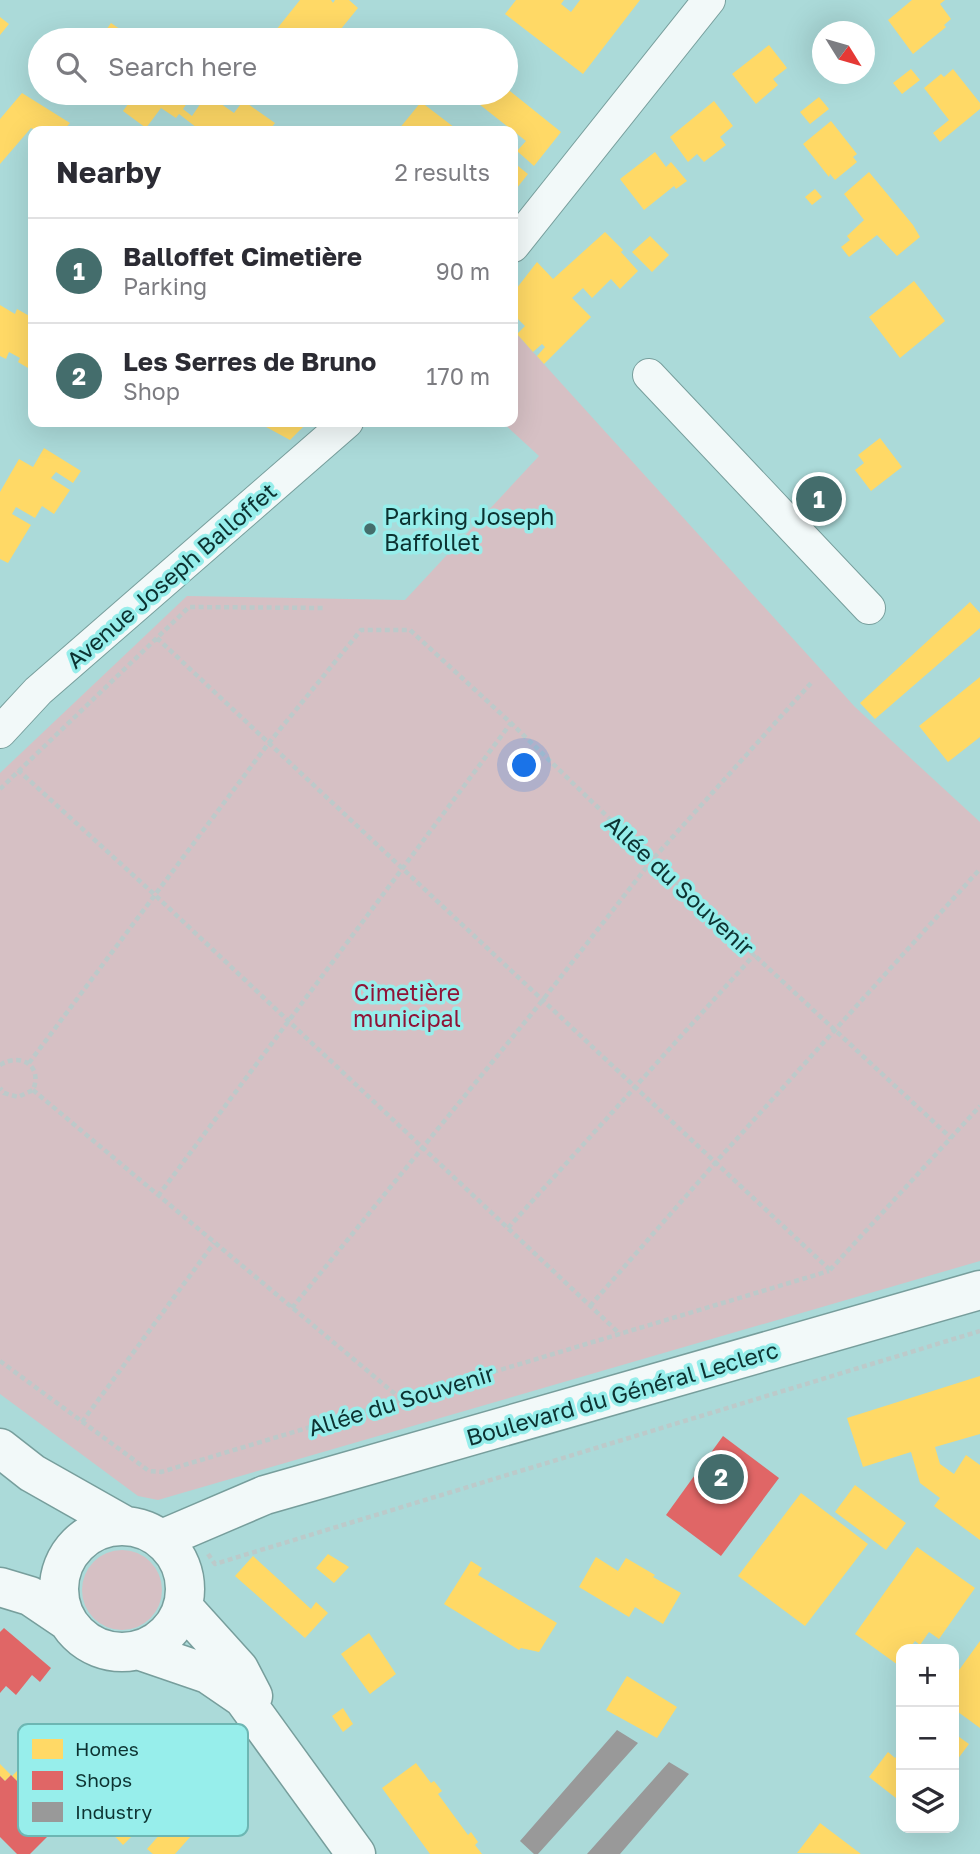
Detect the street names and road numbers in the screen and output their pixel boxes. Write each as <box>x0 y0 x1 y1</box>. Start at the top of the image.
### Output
street label: Avenue Joseph Balloffet <box>60 476 282 674</box>
street label: Allée du Souvenir <box>600 809 760 961</box>
street label: Boulevard du Général Leclerc <box>463 1335 781 1451</box>
street label: Allée du Souvenir <box>305 1358 497 1442</box>

